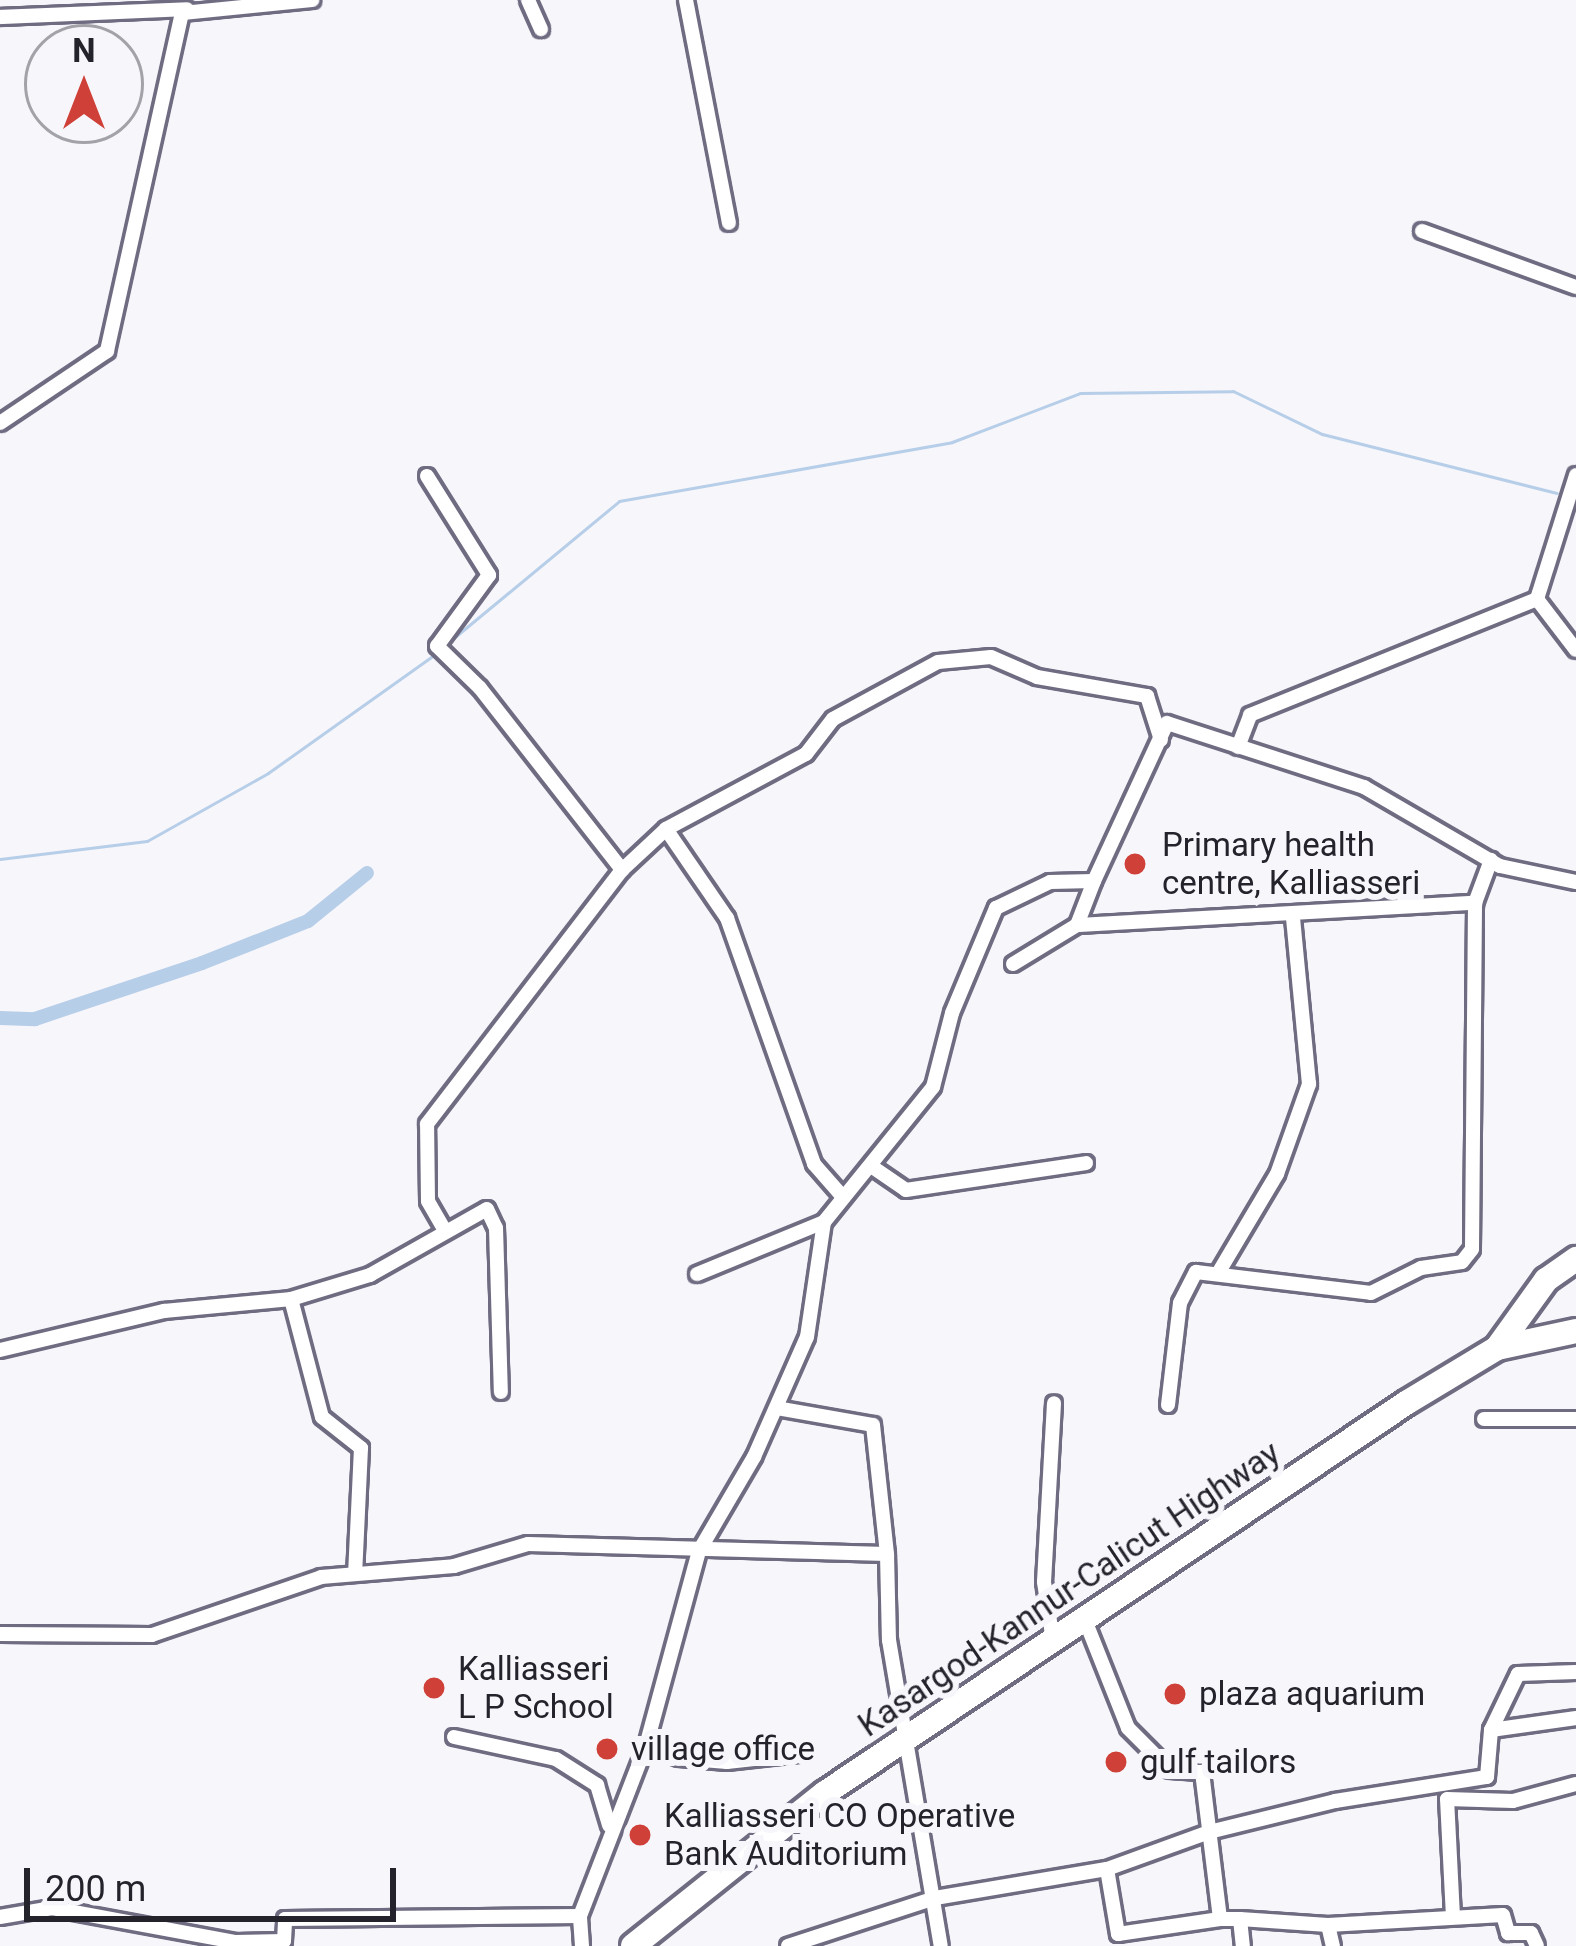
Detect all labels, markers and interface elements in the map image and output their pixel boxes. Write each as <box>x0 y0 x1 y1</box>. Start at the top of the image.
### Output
north arrow <box>24 24 144 144</box>
text: N <box>72 31 96 70</box>
place label: Primary health centre, Kalliasseri <box>1162 825 1420 903</box>
marker: Primary health centre, Kalliasseri <box>1119 848 1151 880</box>
street label: Kasargod-Kannur-Calicut Highway <box>851 1433 1287 1745</box>
place label: Kalliasseri L P School <box>458 1649 614 1727</box>
place label: plaza aquarium <box>1199 1674 1425 1714</box>
marker: Kalliasseri L P School <box>421 1675 447 1701</box>
marker: plaza aquarium <box>1162 1681 1188 1707</box>
place label: village office <box>631 1729 815 1769</box>
marker: village office <box>594 1736 620 1762</box>
place label: gulf tailors <box>1140 1742 1296 1782</box>
marker: gulf tailors <box>1103 1749 1129 1775</box>
place label: Kalliasseri CO Operative Bank Auditorium <box>664 1796 1015 1874</box>
marker: Kalliasseri CO Operative Bank Auditorium <box>627 1822 653 1848</box>
scale bar <box>30 1844 402 1918</box>
text: 200 m <box>45 1868 146 1910</box>

